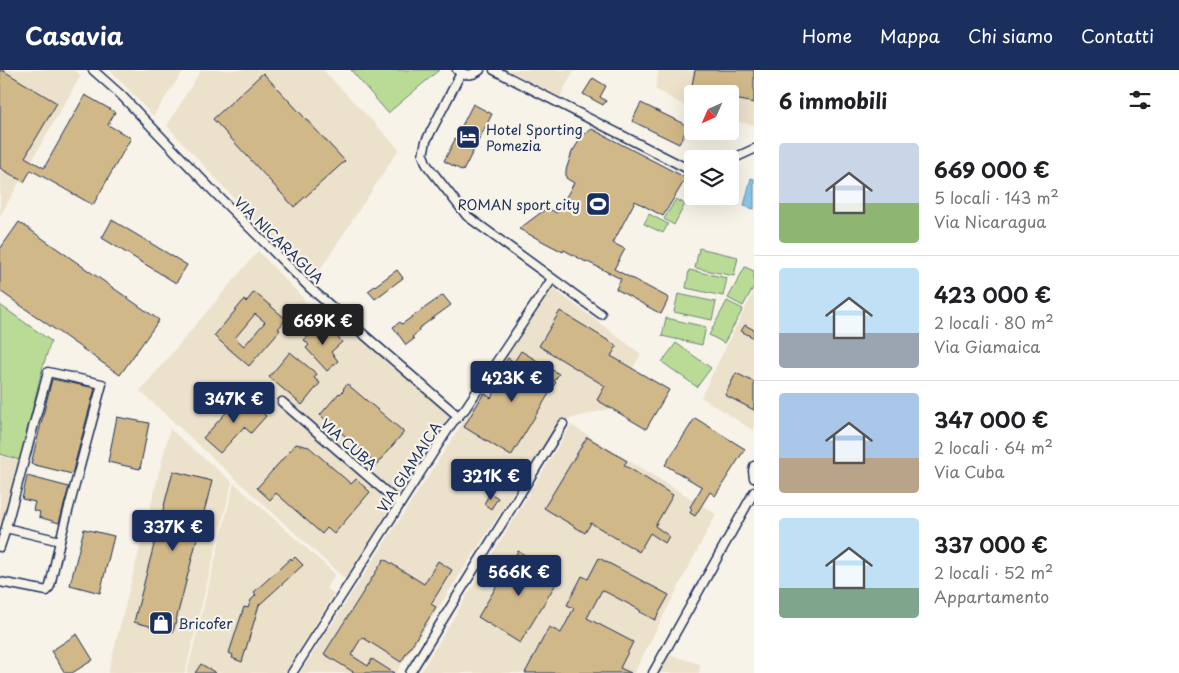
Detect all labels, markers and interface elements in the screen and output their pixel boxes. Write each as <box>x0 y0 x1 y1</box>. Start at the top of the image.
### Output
text: Casavia <box>25 17 123 53</box>
text: Home <box>802 22 852 49</box>
text: Mappa <box>880 22 940 49</box>
text: Chi siamo <box>968 22 1053 49</box>
text: Contatti <box>1081 22 1154 49</box>
text: 6 immobili <box>779 84 887 116</box>
north arrow <box>684 85 739 140</box>
map controls <box>684 85 739 205</box>
icon: filters <box>1126 86 1154 114</box>
place label: Hotel Sporting Pomezia <box>486 119 583 156</box>
hotel icon: Hotel Sporting Pomezia <box>455 124 481 150</box>
button: layers <box>684 150 739 205</box>
text: 669 000 € <box>934 153 1050 185</box>
icon: home <box>819 163 879 223</box>
text: 5 locali · 143 m² <box>934 185 1059 209</box>
sports icon: ROMAN sport city <box>585 191 611 217</box>
street label: VIA NICARAGUA <box>230 192 329 288</box>
place label: ROMAN sport city <box>457 194 580 215</box>
text: Via Nicaragua <box>934 209 1046 233</box>
text: 423 000 € <box>934 278 1051 310</box>
icon: home <box>819 288 879 348</box>
pin: 669K € <box>282 304 364 346</box>
text: 669K € <box>293 308 353 332</box>
text: 2 locali · 80 m² <box>934 310 1054 334</box>
text: Via Giamaica <box>934 334 1040 358</box>
pin: 423K € <box>471 360 553 403</box>
text: 423K € <box>482 365 542 389</box>
pin: 347K € <box>193 382 275 424</box>
text: 347K € <box>205 386 263 410</box>
text: 347 000 € <box>934 403 1048 435</box>
street label: VIA CUBA <box>316 413 382 475</box>
icon: home <box>819 413 879 473</box>
street label: VIA GIAMAICA <box>372 417 446 516</box>
text: 2 locali · 64 m² <box>934 435 1053 459</box>
pin: 321K € <box>450 458 532 501</box>
text: Via Cuba <box>934 459 1005 483</box>
text: 321K € <box>462 463 520 487</box>
pin: 337K € <box>132 510 214 552</box>
text: 337K € <box>143 514 203 538</box>
text: 337 000 € <box>934 528 1048 560</box>
icon: home <box>819 538 879 598</box>
pin: 566K € <box>478 554 560 597</box>
text: 566K € <box>488 559 550 583</box>
text: 2 locali · 52 m² <box>934 560 1053 584</box>
text: Appartamento <box>934 584 1049 608</box>
shop icon: Bricofer <box>148 610 174 636</box>
place label: Bricofer <box>178 613 233 634</box>

